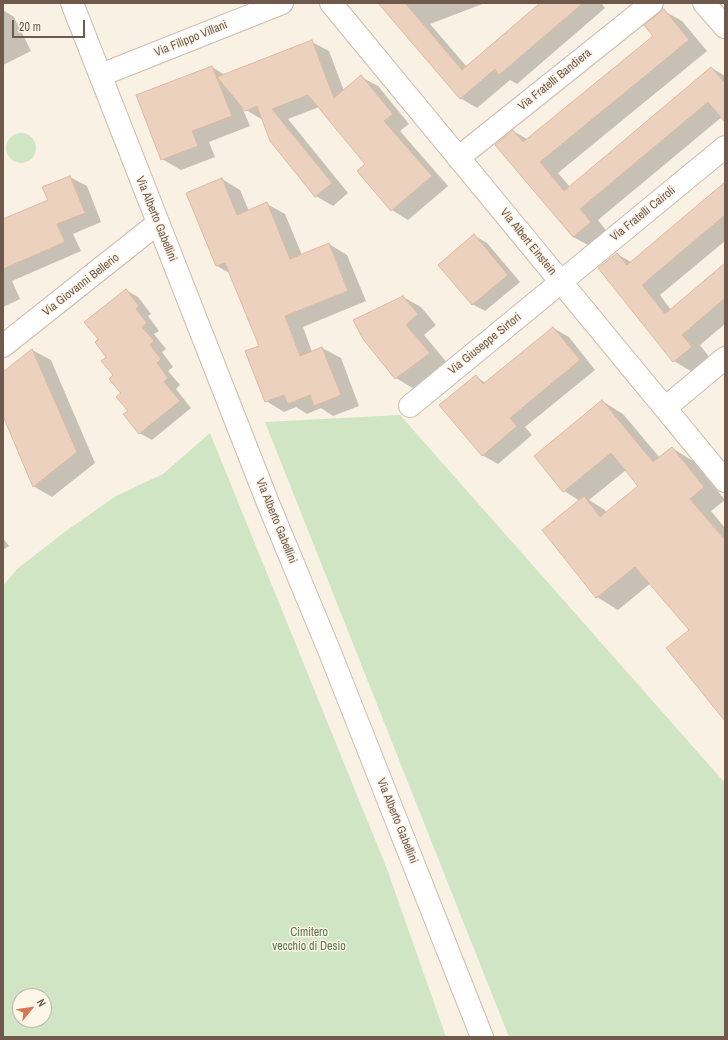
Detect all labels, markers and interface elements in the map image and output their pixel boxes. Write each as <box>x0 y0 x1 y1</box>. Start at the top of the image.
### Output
scale bar <box>14 12 87 38</box>
street label: Via Filippo Villani <box>152 18 230 60</box>
text: 20 m <box>19 19 41 35</box>
street label: Via Fratelli Bandiera <box>515 46 595 114</box>
street label: Via Alberto Gabellini <box>132 174 180 264</box>
street label: Via Fratelli Cairoli <box>608 184 678 244</box>
street label: Via Albert Einstein <box>497 206 559 278</box>
street label: Via Giovanni Bellerio <box>40 251 122 319</box>
street label: Via Giuseppe Sirtori <box>446 310 524 378</box>
street label: Via Alberto Gabellini <box>252 476 300 566</box>
street label: Via Alberto Gabellini <box>373 776 421 866</box>
park label: Cimitero vecchio di Desio <box>272 926 346 954</box>
north arrow <box>12 988 52 1028</box>
text: N <box>34 996 49 1009</box>

